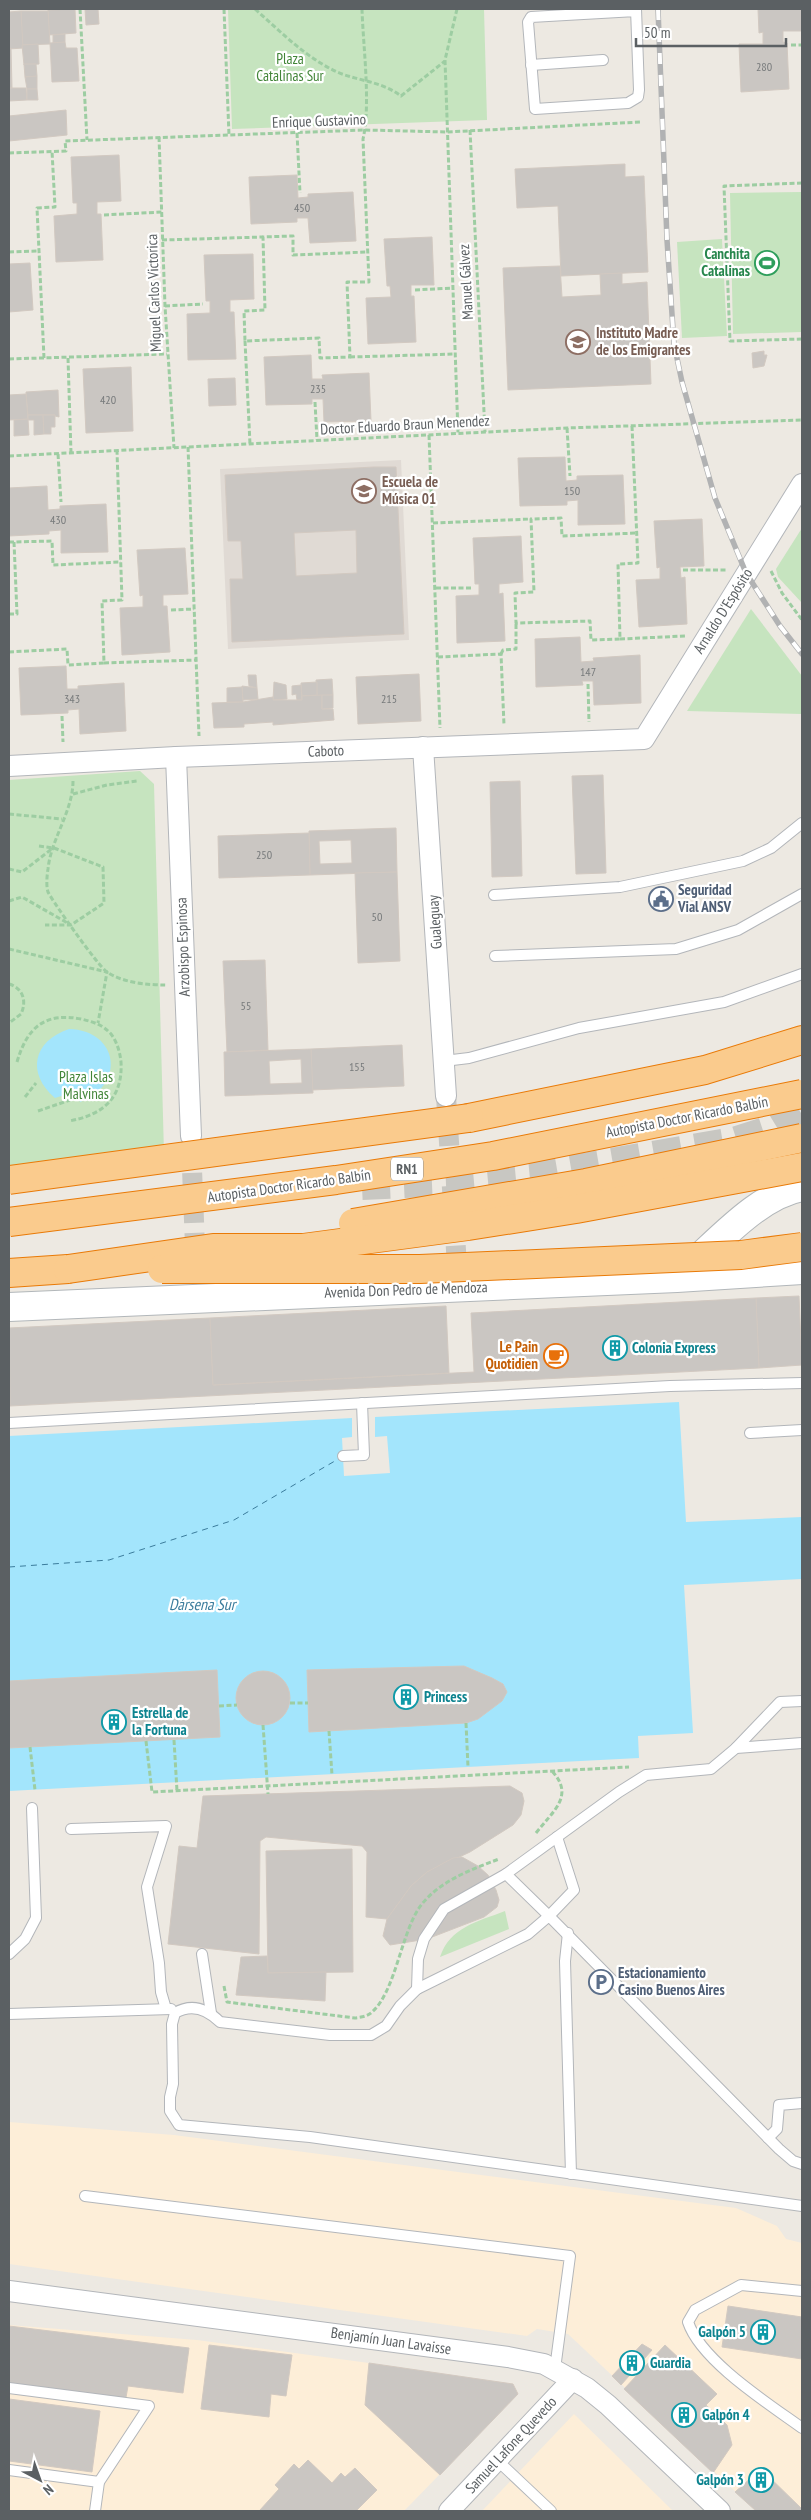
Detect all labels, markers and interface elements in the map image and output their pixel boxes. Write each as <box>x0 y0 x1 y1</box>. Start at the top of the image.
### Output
scale bar <box>636 15 786 47</box>
text: 50 m <box>644 23 670 42</box>
park label: Plaza Catalinas Sur <box>256 49 325 85</box>
house number: 280 <box>756 59 772 74</box>
street label: Enrique Gustavino <box>272 109 366 132</box>
house number: 450 <box>294 200 310 215</box>
street label: Miguel Carlos Victorica <box>142 234 165 352</box>
street label: Manuel Gálvez <box>454 244 477 320</box>
place label: Canchita Catalinas <box>701 244 750 280</box>
sports icon: Canchita Catalinas <box>754 250 780 276</box>
place label: Instituto Madre de los Emigrantes <box>596 323 691 359</box>
school or university icon: Instituto Madre de los Emigrantes <box>565 329 591 355</box>
house number: 235 <box>310 381 326 396</box>
house number: 420 <box>100 392 116 407</box>
street label: Doctor Eduardo Braun Menendez <box>320 411 490 438</box>
place label: Escuela de Música 01 <box>382 472 438 508</box>
school or university icon: Escuela de Música 01 <box>351 478 377 504</box>
house number: 150 <box>564 483 580 498</box>
house number: 430 <box>50 512 66 527</box>
street label: Arnaldo D'Espósito <box>689 565 756 657</box>
house number: 147 <box>580 664 596 679</box>
house number: 343 <box>64 691 80 706</box>
house number: 215 <box>381 691 397 706</box>
street label: Caboto <box>308 740 344 761</box>
house number: 250 <box>256 847 272 862</box>
place label: Seguridad Vial ANSV <box>677 880 732 916</box>
public building icon: Seguridad Vial ANSV <box>648 886 674 912</box>
street label: Gualeguay <box>423 894 446 950</box>
street label: Arzobispo Espinosa <box>171 897 194 997</box>
house number: 50 <box>372 909 382 924</box>
house number: 55 <box>241 998 251 1013</box>
house number: 155 <box>349 1059 365 1074</box>
park label: Plaza Islas Malvinas <box>59 1067 113 1103</box>
street label: Autopista Doctor Ricardo Balbín <box>604 1091 770 1142</box>
road number: RN1 <box>391 1158 423 1180</box>
street label: Autopista Doctor Ricardo Balbín <box>206 1165 372 1206</box>
street label: Avenida Don Pedro de Mendoza <box>324 1277 488 1302</box>
building icon: Colonia Express <box>602 1335 628 1361</box>
place label: Le Pain Quotidien <box>485 1337 538 1373</box>
place label: Colonia Express <box>632 1338 716 1357</box>
cafe icon: Le Pain Quotidien <box>543 1343 569 1369</box>
water label: Dársena Sur <box>169 1594 238 1614</box>
building icon: Princess <box>393 1684 419 1710</box>
place label: Princess <box>424 1687 467 1706</box>
place label: Estrella de la Fortuna <box>132 1703 189 1739</box>
building icon: Estrella de la Fortuna <box>101 1709 127 1735</box>
place label: Estacionamiento Casino Buenos Aires <box>618 1963 725 1999</box>
parking icon: Estacionamiento Casino Buenos Aires <box>588 1969 614 1995</box>
building icon: Galpón 5 <box>750 2319 776 2345</box>
place label: Galpón 5 <box>698 2322 746 2341</box>
street label: Benjamín Juan Lavaisse <box>330 2323 452 2358</box>
building icon: Guardia <box>619 2350 645 2376</box>
place label: Guardia <box>650 2353 691 2372</box>
street label: Samuel Lafone Quevedo <box>461 2392 560 2497</box>
building icon: Galpón 4 <box>671 2402 697 2428</box>
place label: Galpón 4 <box>702 2405 750 2424</box>
north arrow <box>15 2455 65 2505</box>
building icon: Galpón 3 <box>748 2467 774 2493</box>
place label: Galpón 3 <box>696 2470 744 2489</box>
text: N <box>40 2481 57 2499</box>

